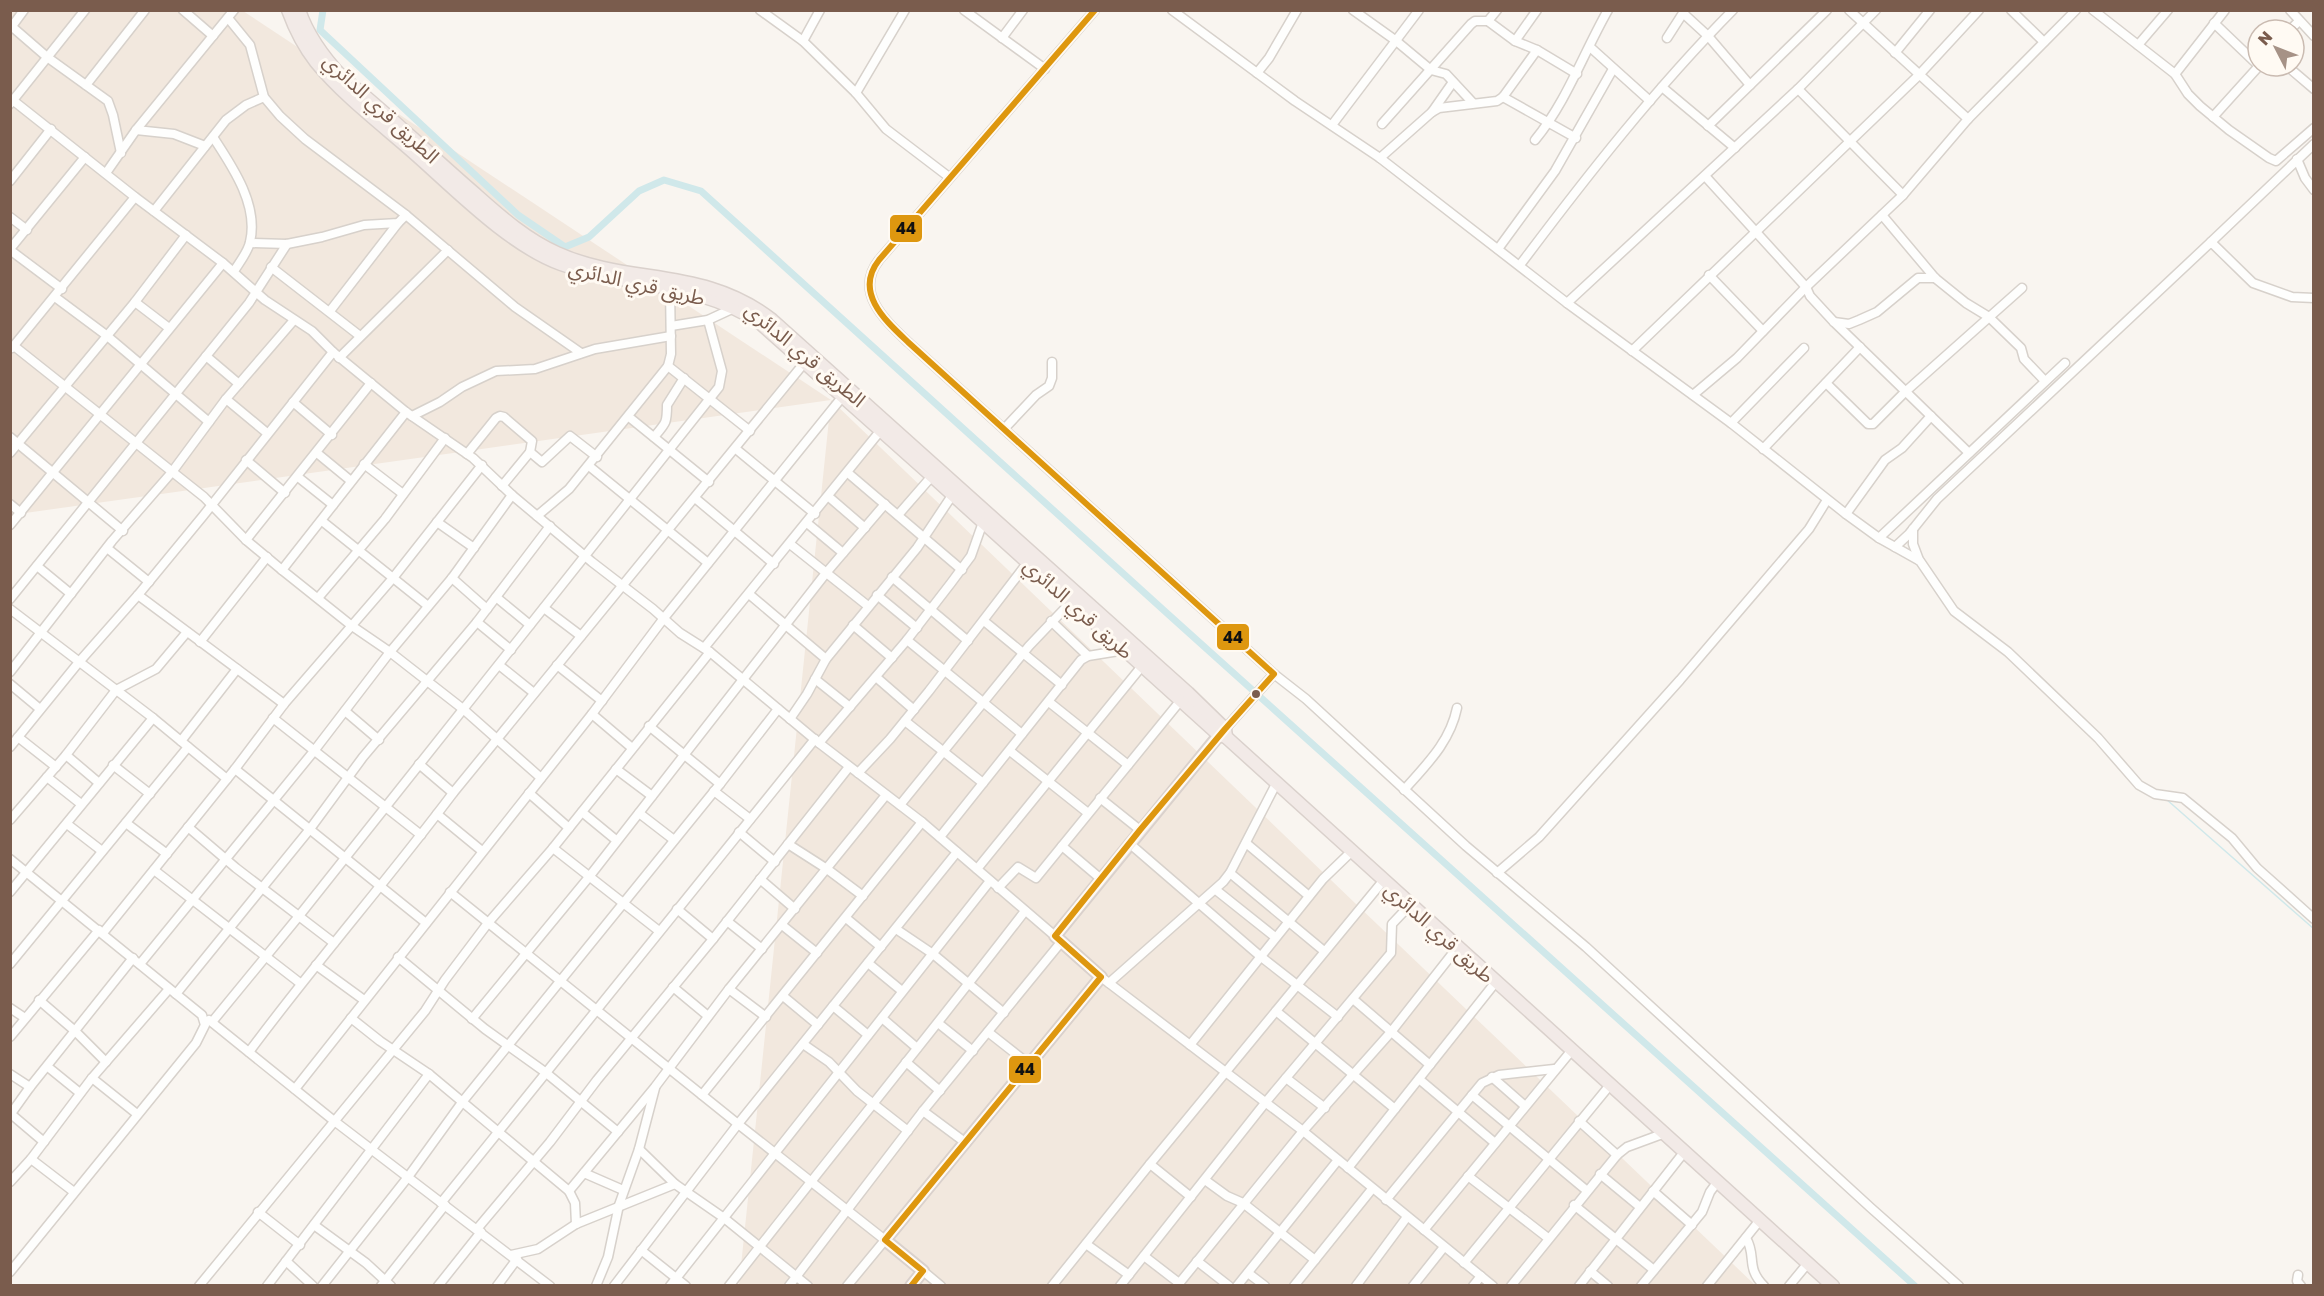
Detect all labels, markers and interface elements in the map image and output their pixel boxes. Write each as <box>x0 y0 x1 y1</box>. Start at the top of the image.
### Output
north arrow <box>2246 18 2306 78</box>
text: N <box>2253 27 2276 49</box>
street label: الطريق قري الدائري <box>316 48 445 171</box>
line badge: 44 <box>889 214 923 243</box>
text: 44 <box>896 218 916 238</box>
street label: طريق قري الدائري <box>566 255 707 314</box>
street label: الطريق قري الدائري <box>738 297 871 415</box>
street label: طريق قري الدائري <box>1016 553 1139 667</box>
line badge: 44 <box>1216 623 1250 651</box>
text: 44 <box>1223 627 1243 647</box>
unlabelled marker <box>1250 688 1262 700</box>
street label: طريق قري الدائري <box>1377 877 1500 991</box>
line badge: 44 <box>1008 1055 1042 1084</box>
text: 44 <box>1015 1059 1035 1079</box>

